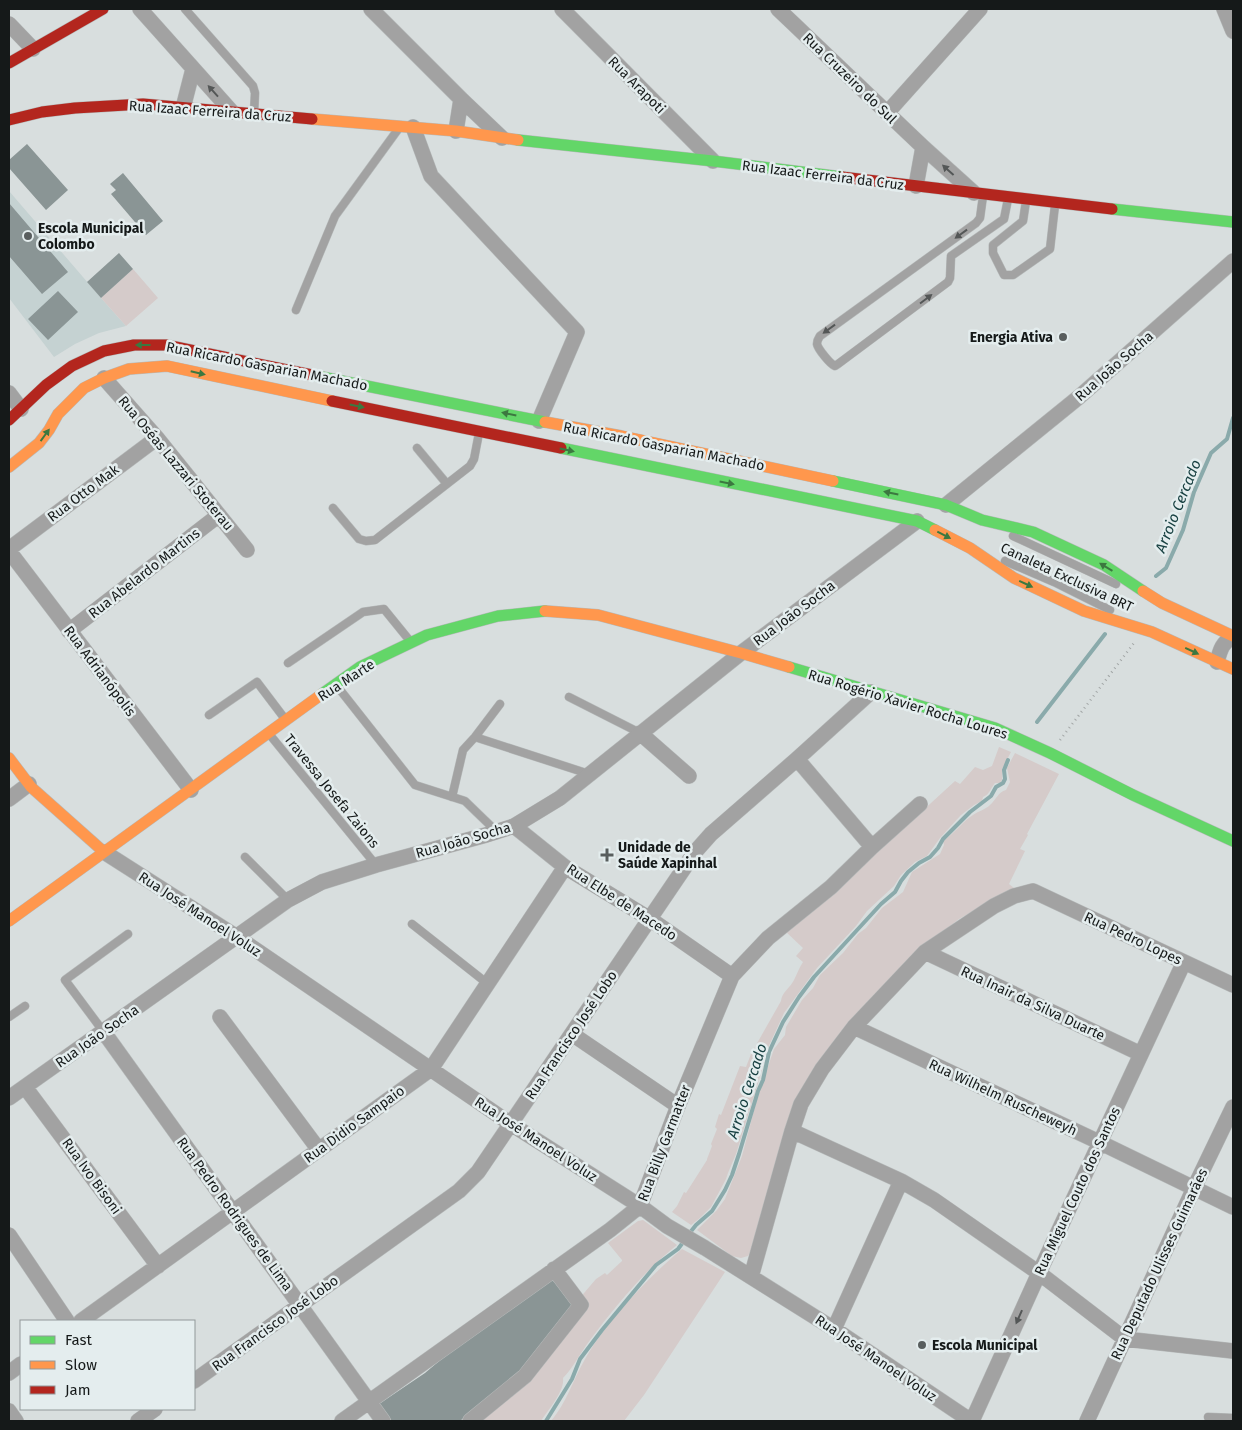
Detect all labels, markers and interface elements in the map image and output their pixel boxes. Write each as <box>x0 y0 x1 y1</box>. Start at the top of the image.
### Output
street label: Rua Cruzeiro do Sul <box>799 29 900 127</box>
street label: Rua Arapoti <box>604 53 669 118</box>
one-way arrow <box>207 85 219 97</box>
street label: Rua Izaac Ferreira da Cruz <box>128 97 292 126</box>
street label: Rua Izaac Ferreira da Cruz <box>741 157 905 194</box>
one-way arrow <box>943 164 955 176</box>
place label: Escola Municipal Colombo <box>38 220 144 253</box>
one-way arrow <box>954 229 968 239</box>
marker: Escola Municipal Colombo <box>22 230 34 242</box>
one-way arrow <box>919 293 932 304</box>
one-way arrow <box>823 324 836 334</box>
street label: Rua João Socha <box>1072 328 1157 405</box>
place label: Energia Ativa <box>970 329 1053 346</box>
marker: Energia Ativa <box>1057 331 1069 343</box>
street label: Rua Ricardo Gasparian Machado <box>165 339 369 394</box>
one-way arrow <box>135 341 151 349</box>
one-way arrow <box>190 369 205 377</box>
street label: Rua Oséas Lazzari Stoterau <box>114 393 237 534</box>
one-way arrow <box>349 402 365 410</box>
one-way arrow <box>500 410 516 418</box>
street label: Rua Ricardo Gasparian Machado <box>562 419 766 474</box>
one-way arrow <box>40 428 50 442</box>
one-way arrow <box>560 446 575 454</box>
water label: Arroio Cercado <box>1151 457 1205 556</box>
street label: Rua Otto Mak <box>44 461 123 526</box>
one-way arrow <box>719 479 735 487</box>
one-way arrow <box>883 489 898 497</box>
street label: Rua Abelardo Martins <box>85 524 204 622</box>
one-way arrow <box>936 531 951 539</box>
street label: Canaleta Exclusiva BRT <box>998 539 1137 616</box>
one-way arrow <box>1100 563 1113 572</box>
street label: Rua João Socha <box>750 577 839 650</box>
one-way arrow <box>1019 580 1033 588</box>
street label: Rua Adrianópolis <box>60 623 139 720</box>
one-way arrow <box>1185 647 1199 655</box>
street label: Rua Marte <box>315 656 378 705</box>
street label: Rua Rogério Xavier Rocha Loures <box>806 666 1010 743</box>
street label: Travessa Josefa Zaions <box>280 731 383 852</box>
street label: Rua João Socha <box>414 819 513 862</box>
place label: Unidade de Saúde Xapinhal <box>618 839 718 872</box>
marker: Unidade de Saúde Xapinhal <box>600 848 614 862</box>
street label: Rua Elbe de Macedo <box>563 860 680 944</box>
street label: Rua José Manoel Voluz <box>135 868 264 960</box>
street label: Rua Pedro Lopes <box>1081 908 1185 969</box>
street label: Rua Inair da Silva Duarte <box>958 963 1107 1044</box>
street label: Rua Francisco José Lobo <box>522 967 621 1103</box>
street label: Rua João Socha <box>52 1001 142 1072</box>
water label: Arroio Cercado <box>723 1041 771 1142</box>
street label: Rua Wilhelm Ruscheweyh <box>926 1056 1080 1139</box>
street label: Rua Didio Sampaio <box>301 1082 408 1167</box>
street label: Rua Billy Garmatter <box>634 1082 695 1204</box>
street label: Rua José Manoel Voluz <box>471 1093 600 1185</box>
street label: Rua Miguel Couto dos Santos <box>1031 1104 1124 1278</box>
street label: Rua Pedro Rodrigues de Lima <box>173 1134 296 1295</box>
street label: Rua Ivo Bisoni <box>58 1135 125 1218</box>
street label: Rua Deputado Ulisses Guimarães <box>1108 1165 1212 1363</box>
street label: Rua Francisco José Lobo <box>209 1272 342 1375</box>
one-way arrow <box>1014 1310 1022 1324</box>
street label: Rua José Manoel Voluz <box>812 1312 940 1405</box>
legend <box>20 1320 195 1410</box>
text: Fast <box>65 1331 92 1349</box>
place label: Escola Municipal <box>932 1337 1038 1354</box>
marker: Escola Municipal <box>916 1339 928 1351</box>
text: Slow <box>65 1356 97 1374</box>
text: Jam <box>65 1381 91 1399</box>

